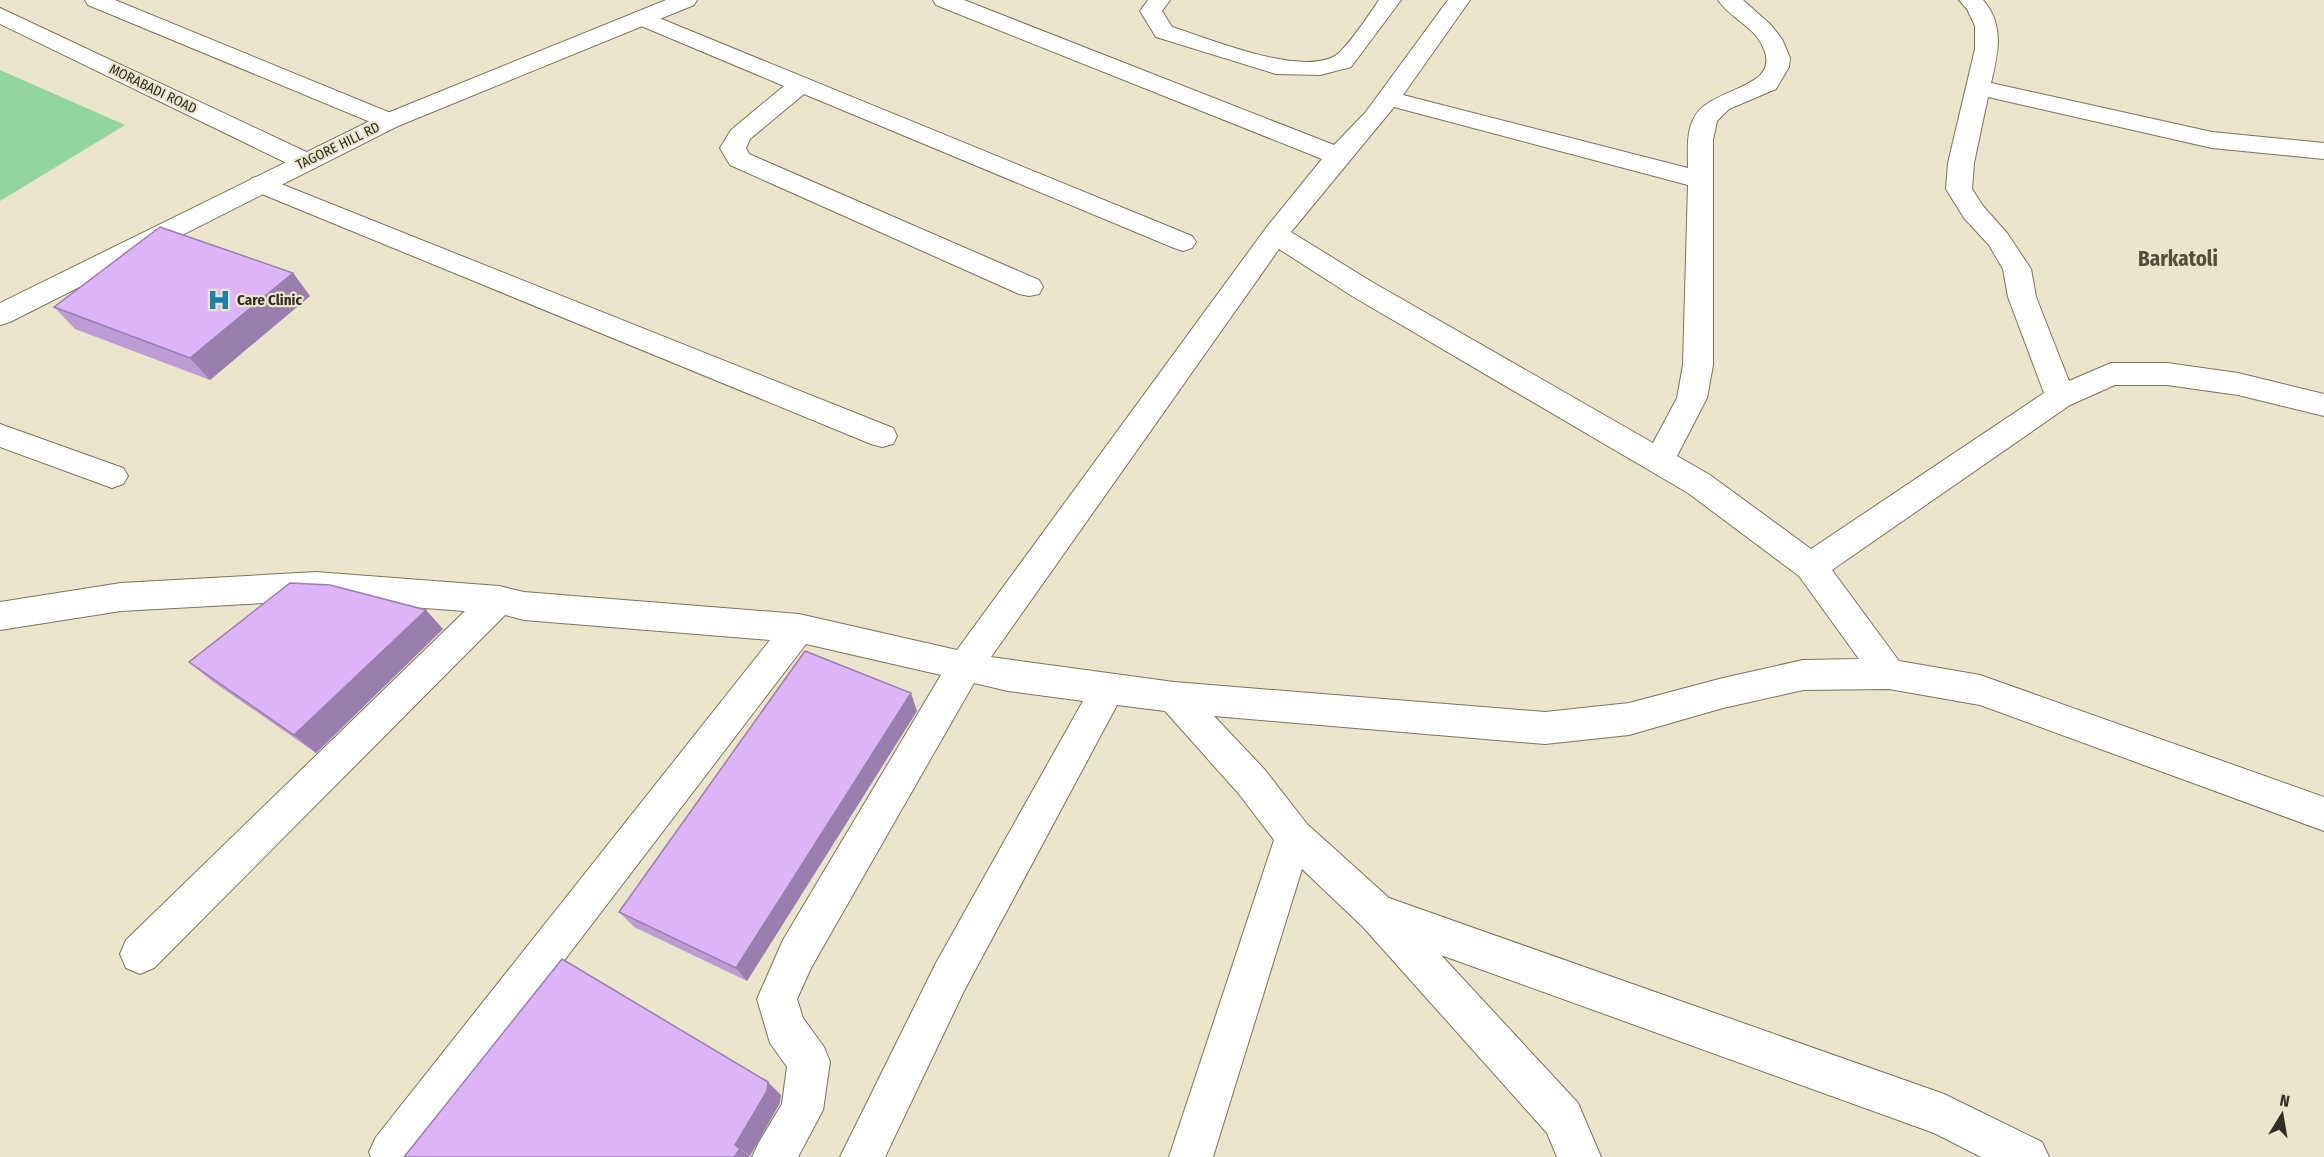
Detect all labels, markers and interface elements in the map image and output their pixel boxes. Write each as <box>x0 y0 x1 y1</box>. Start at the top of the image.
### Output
street label: MORABADI ROAD <box>106 60 200 118</box>
street label: TAGORE HILL RD <box>293 118 383 174</box>
district label: Barkatoli <box>2138 246 2218 272</box>
hospital icon: Care Clinic <box>206 287 232 313</box>
place label: Care Clinic <box>237 291 302 309</box>
north arrow <box>2252 1085 2312 1145</box>
text: N <box>2278 1091 2291 1111</box>

